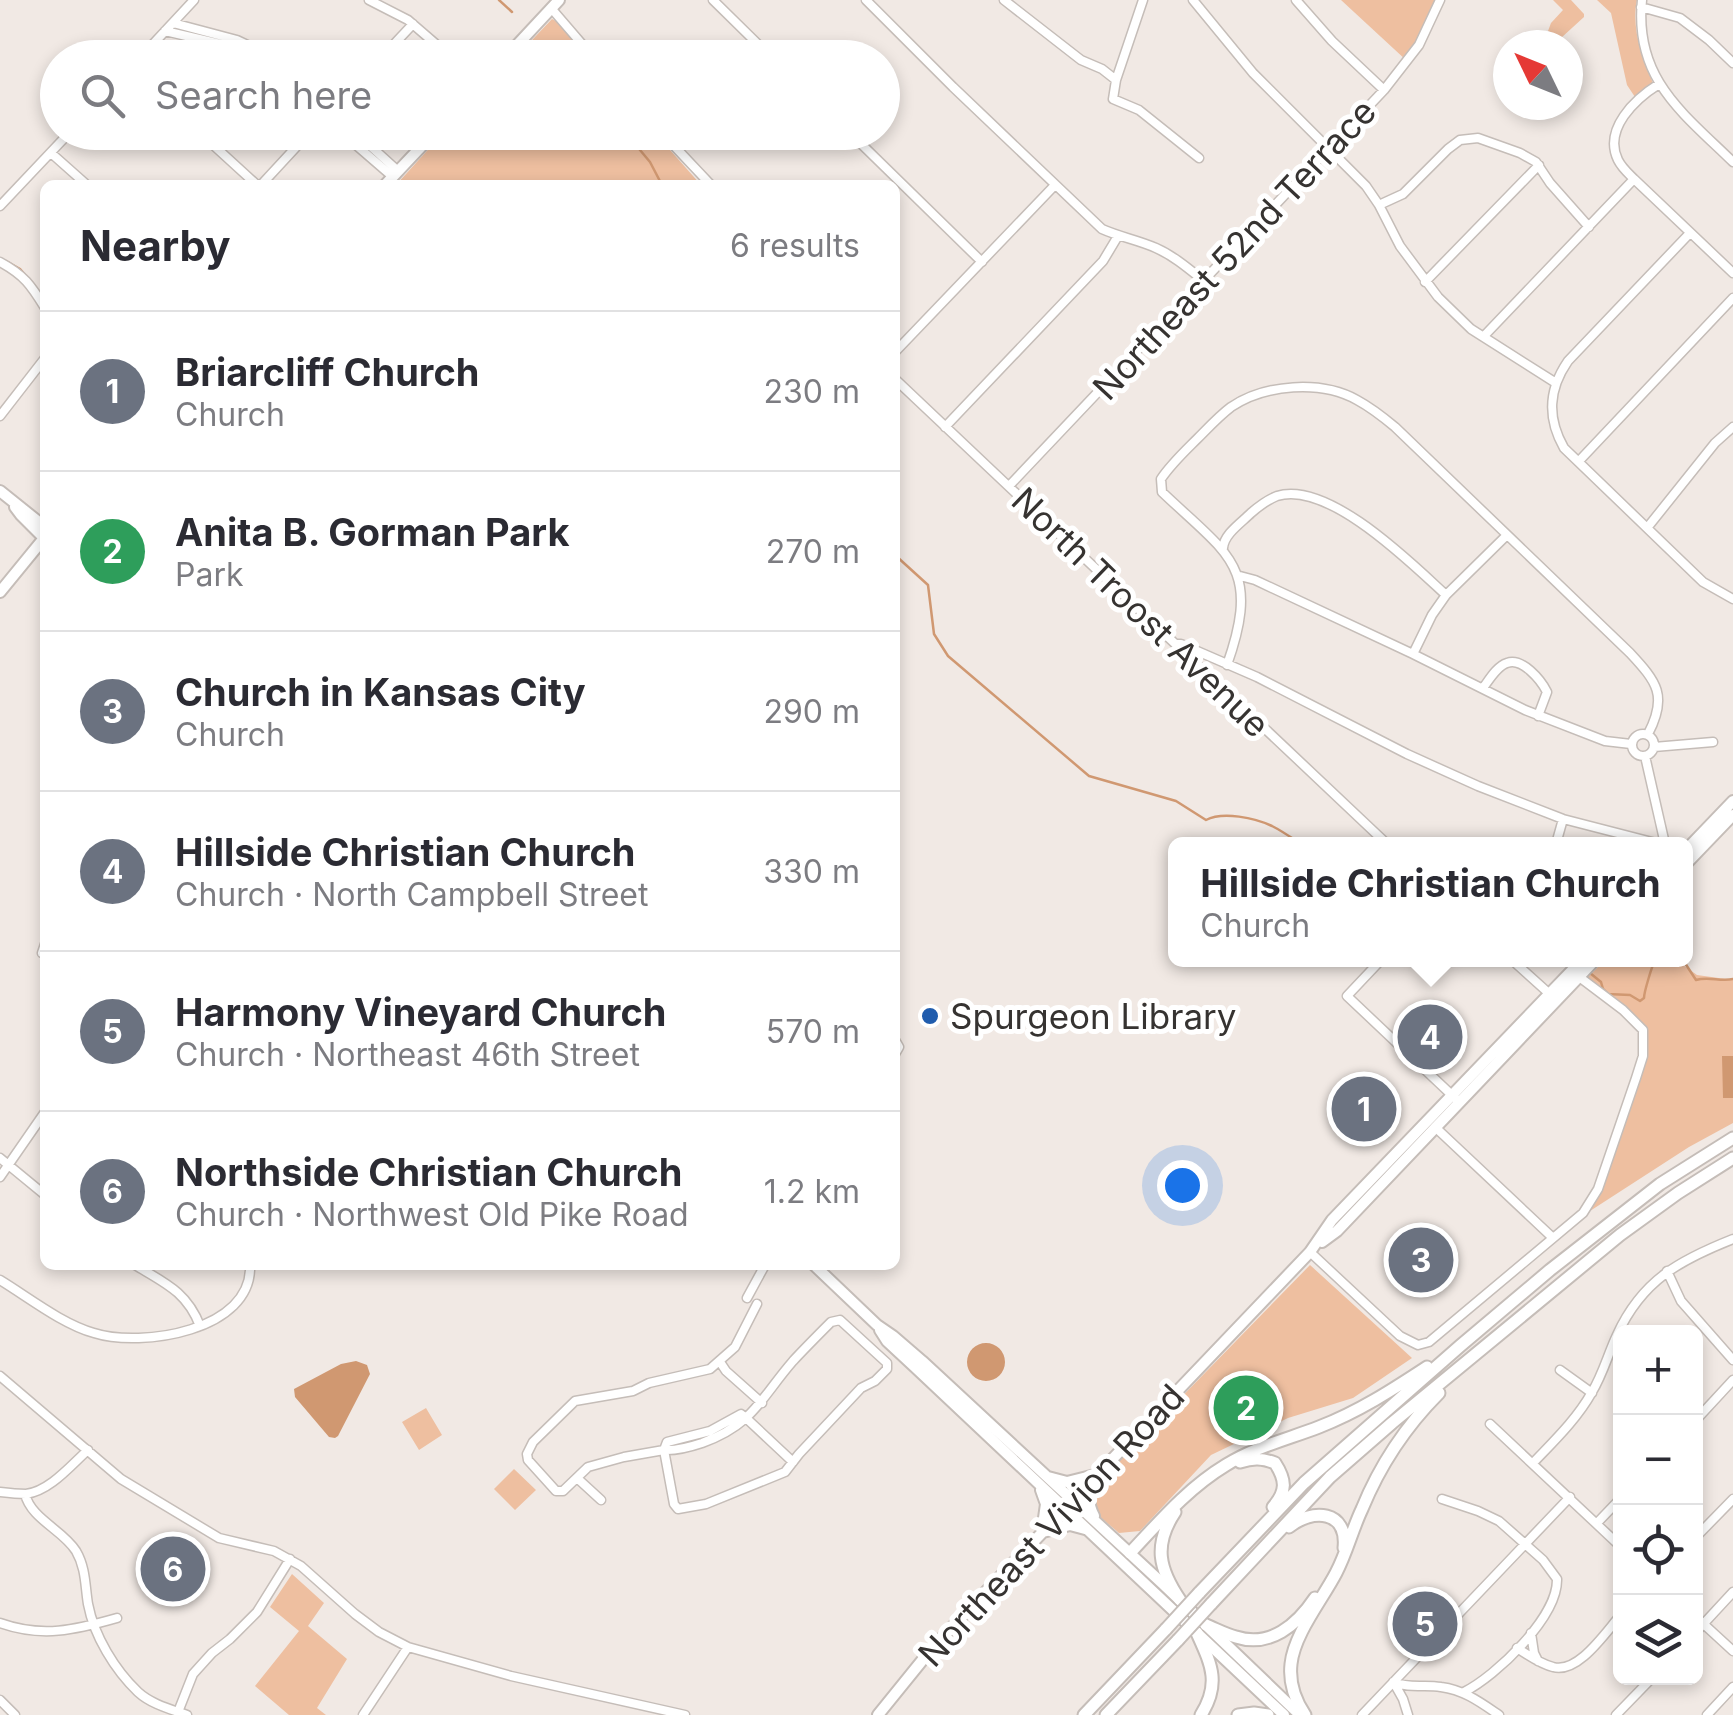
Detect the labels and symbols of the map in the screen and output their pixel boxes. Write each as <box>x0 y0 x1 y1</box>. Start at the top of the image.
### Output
north arrow <box>1493 30 1583 120</box>
street label: Northeast 52nd Terrace <box>1084 90 1384 408</box>
street label: North Troost Avenue <box>1004 478 1278 746</box>
place label: Spurgeon Library <box>950 995 1236 1037</box>
pin: 4 <box>1398 1000 1462 1074</box>
marker: Spurgeon Library <box>919 1005 941 1027</box>
pin: 1 <box>1332 1072 1396 1146</box>
your location <box>1157 1160 1208 1211</box>
pin: 3 <box>1388 1222 1454 1298</box>
pin: 2 <box>1214 1370 1278 1446</box>
street label: Northeast Vivion Road <box>909 1375 1193 1675</box>
pin: 6 <box>140 1532 206 1606</box>
pin: 5 <box>1392 1586 1458 1662</box>

